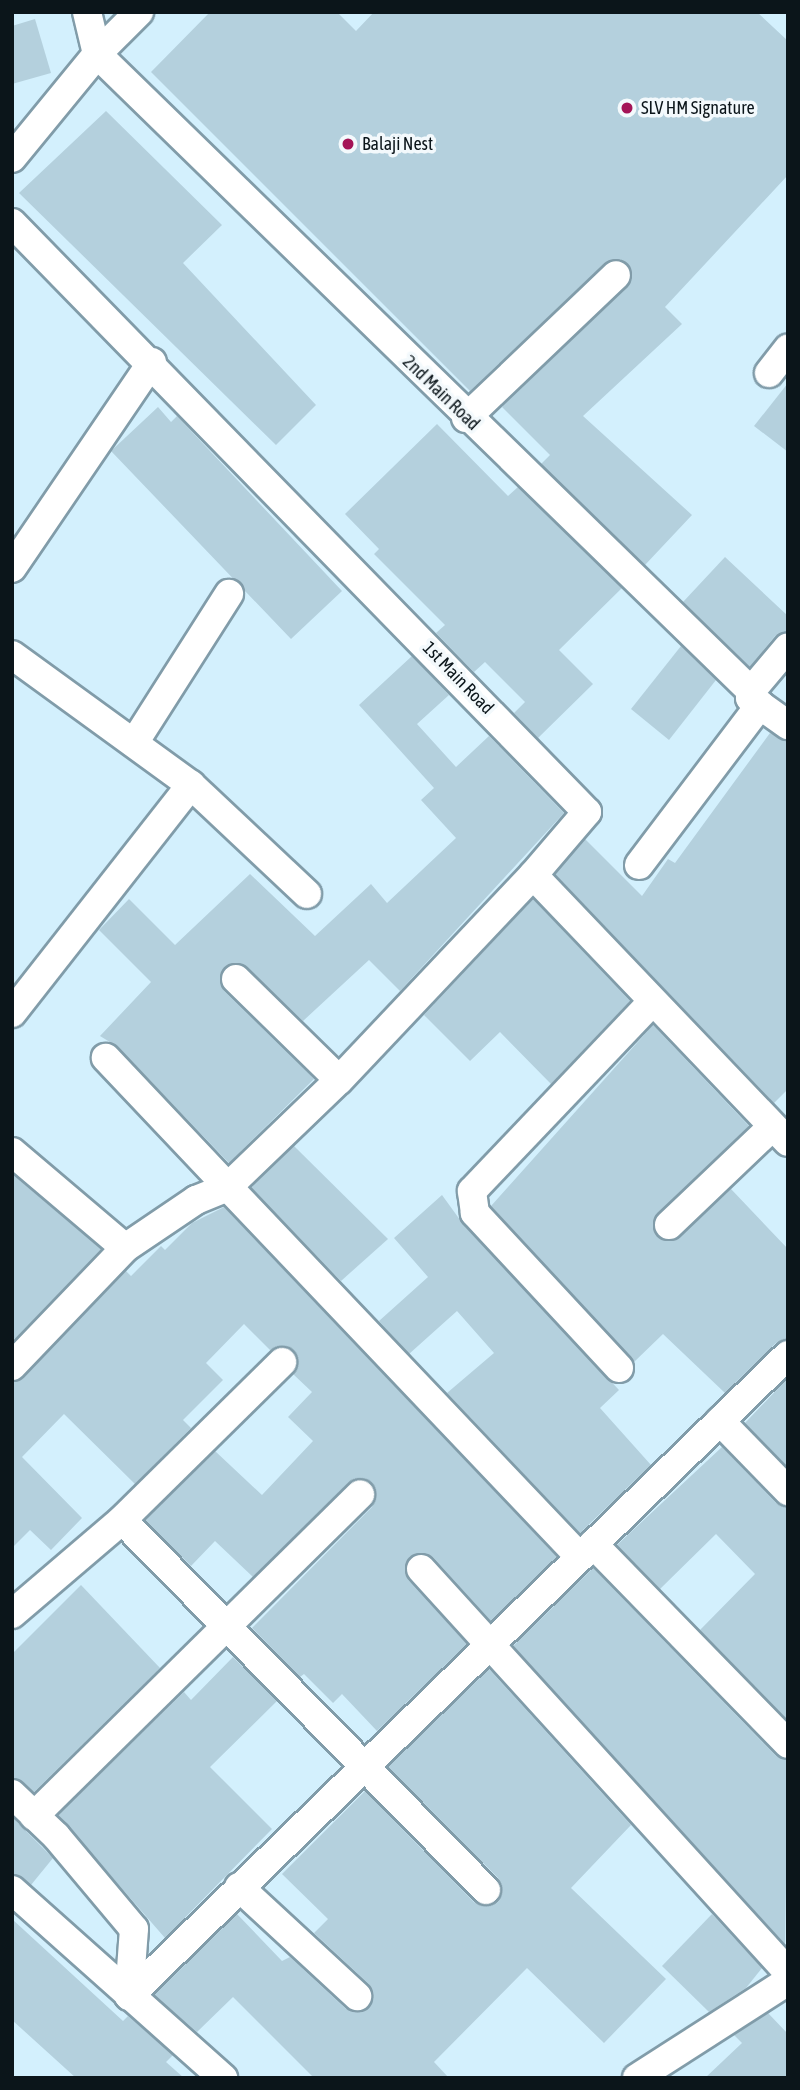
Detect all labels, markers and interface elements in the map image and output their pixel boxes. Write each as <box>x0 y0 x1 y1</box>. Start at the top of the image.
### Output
place label: SLV HM Signature <box>641 97 755 119</box>
marker: SLV HM Signature <box>619 100 635 116</box>
place label: Balaji Nest <box>362 133 433 155</box>
marker: Balaji Nest <box>340 136 356 152</box>
street label: 2nd Main Road <box>398 351 484 435</box>
street label: 1st Main Road <box>418 637 498 719</box>

